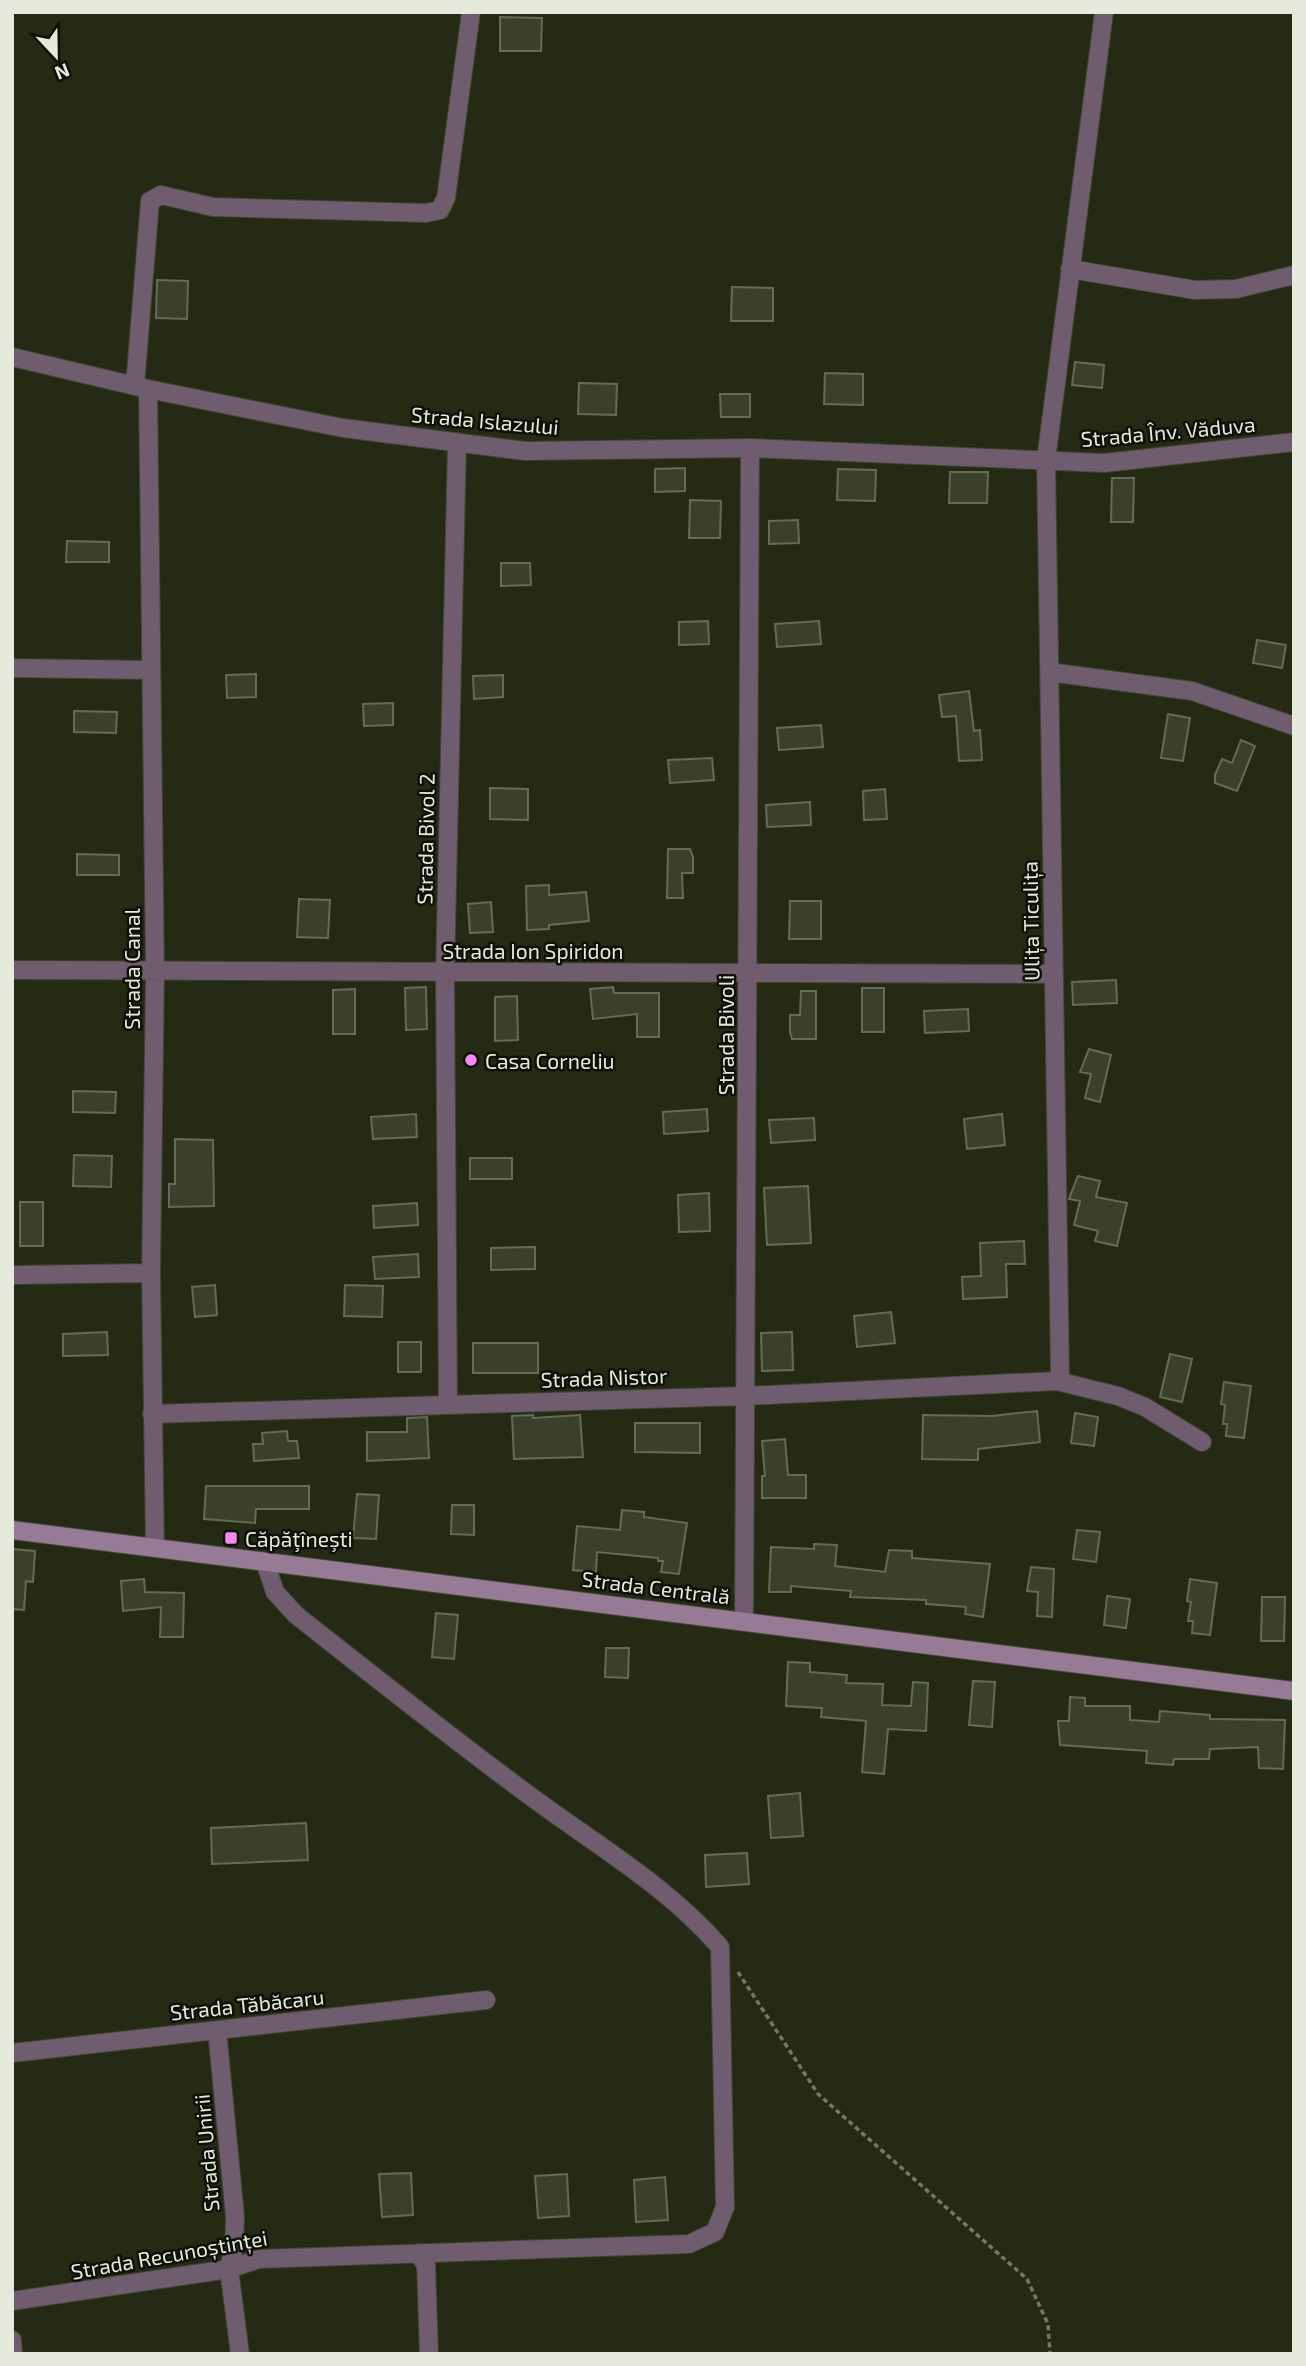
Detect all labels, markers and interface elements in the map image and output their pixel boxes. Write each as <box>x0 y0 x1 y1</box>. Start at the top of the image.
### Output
north arrow <box>21 21 91 91</box>
text: N <box>52 59 73 85</box>
street label: Strada Islazului <box>410 401 560 439</box>
street label: Strada Înv. Văduva <box>1080 411 1256 451</box>
street label: Strada Bivol 2 <box>411 773 439 905</box>
street label: Ulița Ticulița <box>1016 861 1046 981</box>
street label: Strada Canal <box>119 908 144 1030</box>
street label: Strada Ion Spiridon <box>442 938 624 963</box>
street label: Strada Bivoli <box>713 975 738 1095</box>
place label: Casa Corneliu <box>485 1048 615 1073</box>
marker: Casa Corneliu <box>463 1052 479 1068</box>
street label: Strada Nistor <box>540 1362 668 1392</box>
place label: Căpăţîneşti <box>245 1526 353 1553</box>
marker: Căpăţîneşti <box>223 1530 239 1546</box>
street label: Strada Centrală <box>581 1566 731 1608</box>
street label: Strada Tăbăcaru <box>169 1983 325 2025</box>
street label: Strada Unirii <box>188 2093 224 2213</box>
street label: Strada Recunoștinței <box>69 2224 269 2286</box>

